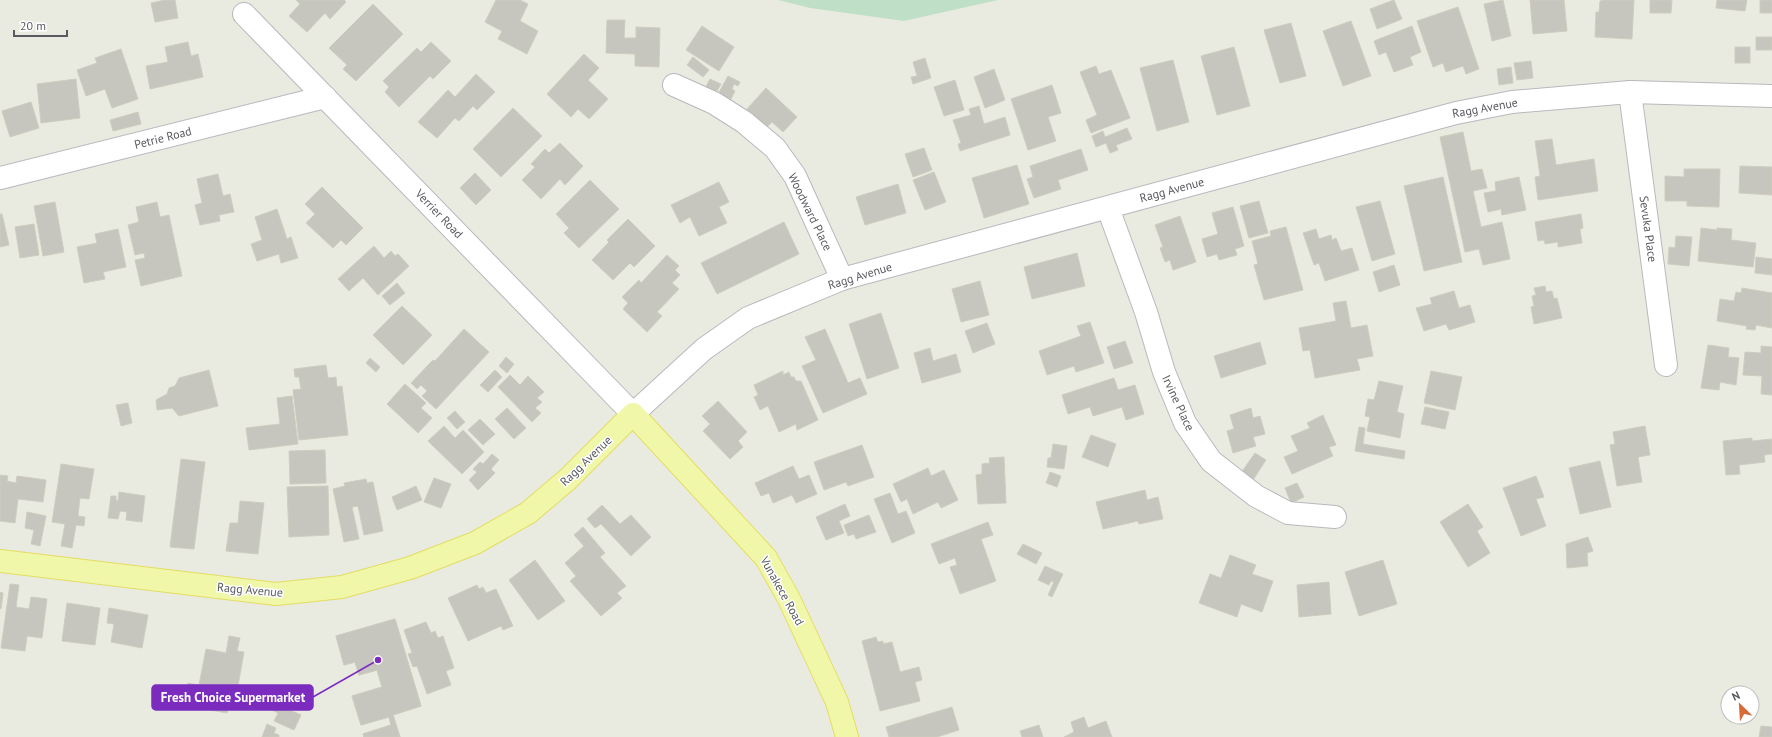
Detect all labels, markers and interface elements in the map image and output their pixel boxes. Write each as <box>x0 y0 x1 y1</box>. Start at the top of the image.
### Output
scale bar <box>14 12 67 38</box>
text: 20 m <box>20 18 46 33</box>
street label: Ragg Avenue <box>1451 94 1519 121</box>
street label: Petrie Road <box>133 123 193 152</box>
street label: Woodward Place <box>785 170 836 253</box>
street label: Ragg Avenue <box>1138 174 1206 205</box>
street label: Verrier Road <box>412 185 466 241</box>
street label: Sevuka Place <box>1636 195 1661 263</box>
street label: Ragg Avenue <box>826 259 894 292</box>
street label: Irvine Place <box>1159 373 1198 433</box>
street label: Ragg Avenue <box>557 432 615 489</box>
street label: Vunakece Road <box>757 553 808 628</box>
street label: Ragg Avenue <box>216 579 284 600</box>
callout: Fresh Choice Supermarket <box>152 685 313 710</box>
north arrow <box>1720 685 1760 725</box>
text: N <box>1730 688 1742 704</box>
text: Fresh Choice Supermarket <box>161 689 306 706</box>

